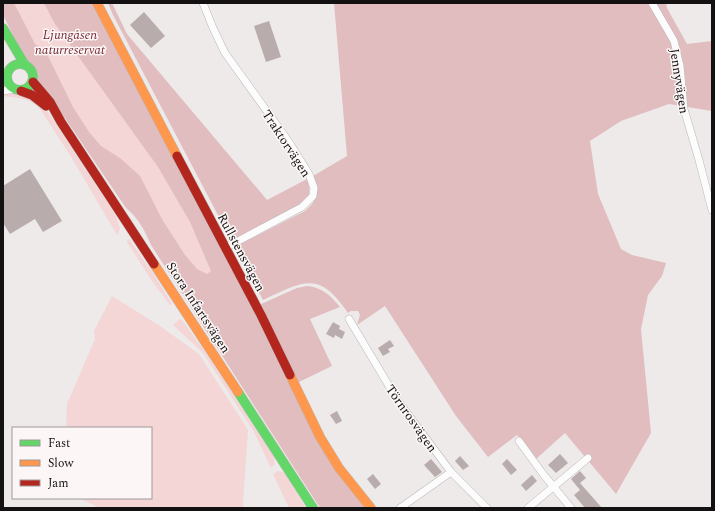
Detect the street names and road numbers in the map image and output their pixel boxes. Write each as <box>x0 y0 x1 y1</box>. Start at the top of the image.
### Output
street label: Jennyvägen <box>664 47 694 116</box>
street label: Traktorvägen <box>257 106 316 182</box>
street label: Rullstensvägen <box>212 210 270 296</box>
street label: Stora Infartsvägen <box>161 258 236 358</box>
street label: Törnrosvägen <box>380 380 442 457</box>

